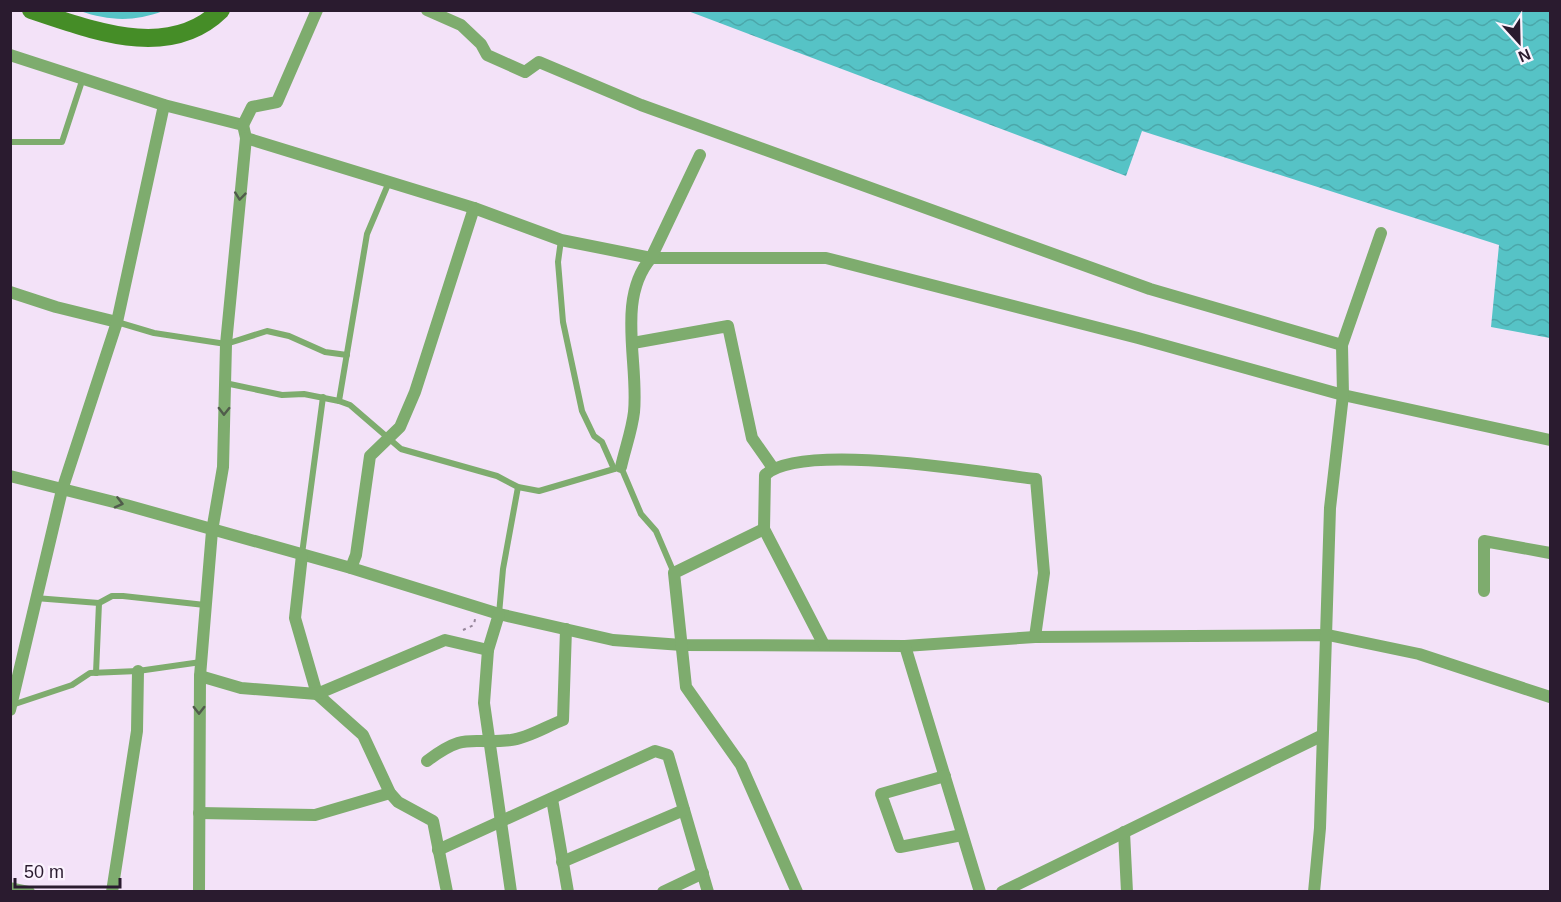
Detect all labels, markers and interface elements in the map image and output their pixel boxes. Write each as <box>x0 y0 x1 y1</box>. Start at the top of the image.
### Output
north arrow <box>1489 12 1549 72</box>
text: N <box>1516 45 1533 65</box>
one-way arrow <box>234 191 247 201</box>
one-way arrow <box>218 407 231 416</box>
one-way arrow <box>114 496 124 509</box>
one-way arrow <box>193 705 205 714</box>
scale bar <box>15 851 120 889</box>
text: 50 m <box>24 862 64 882</box>

